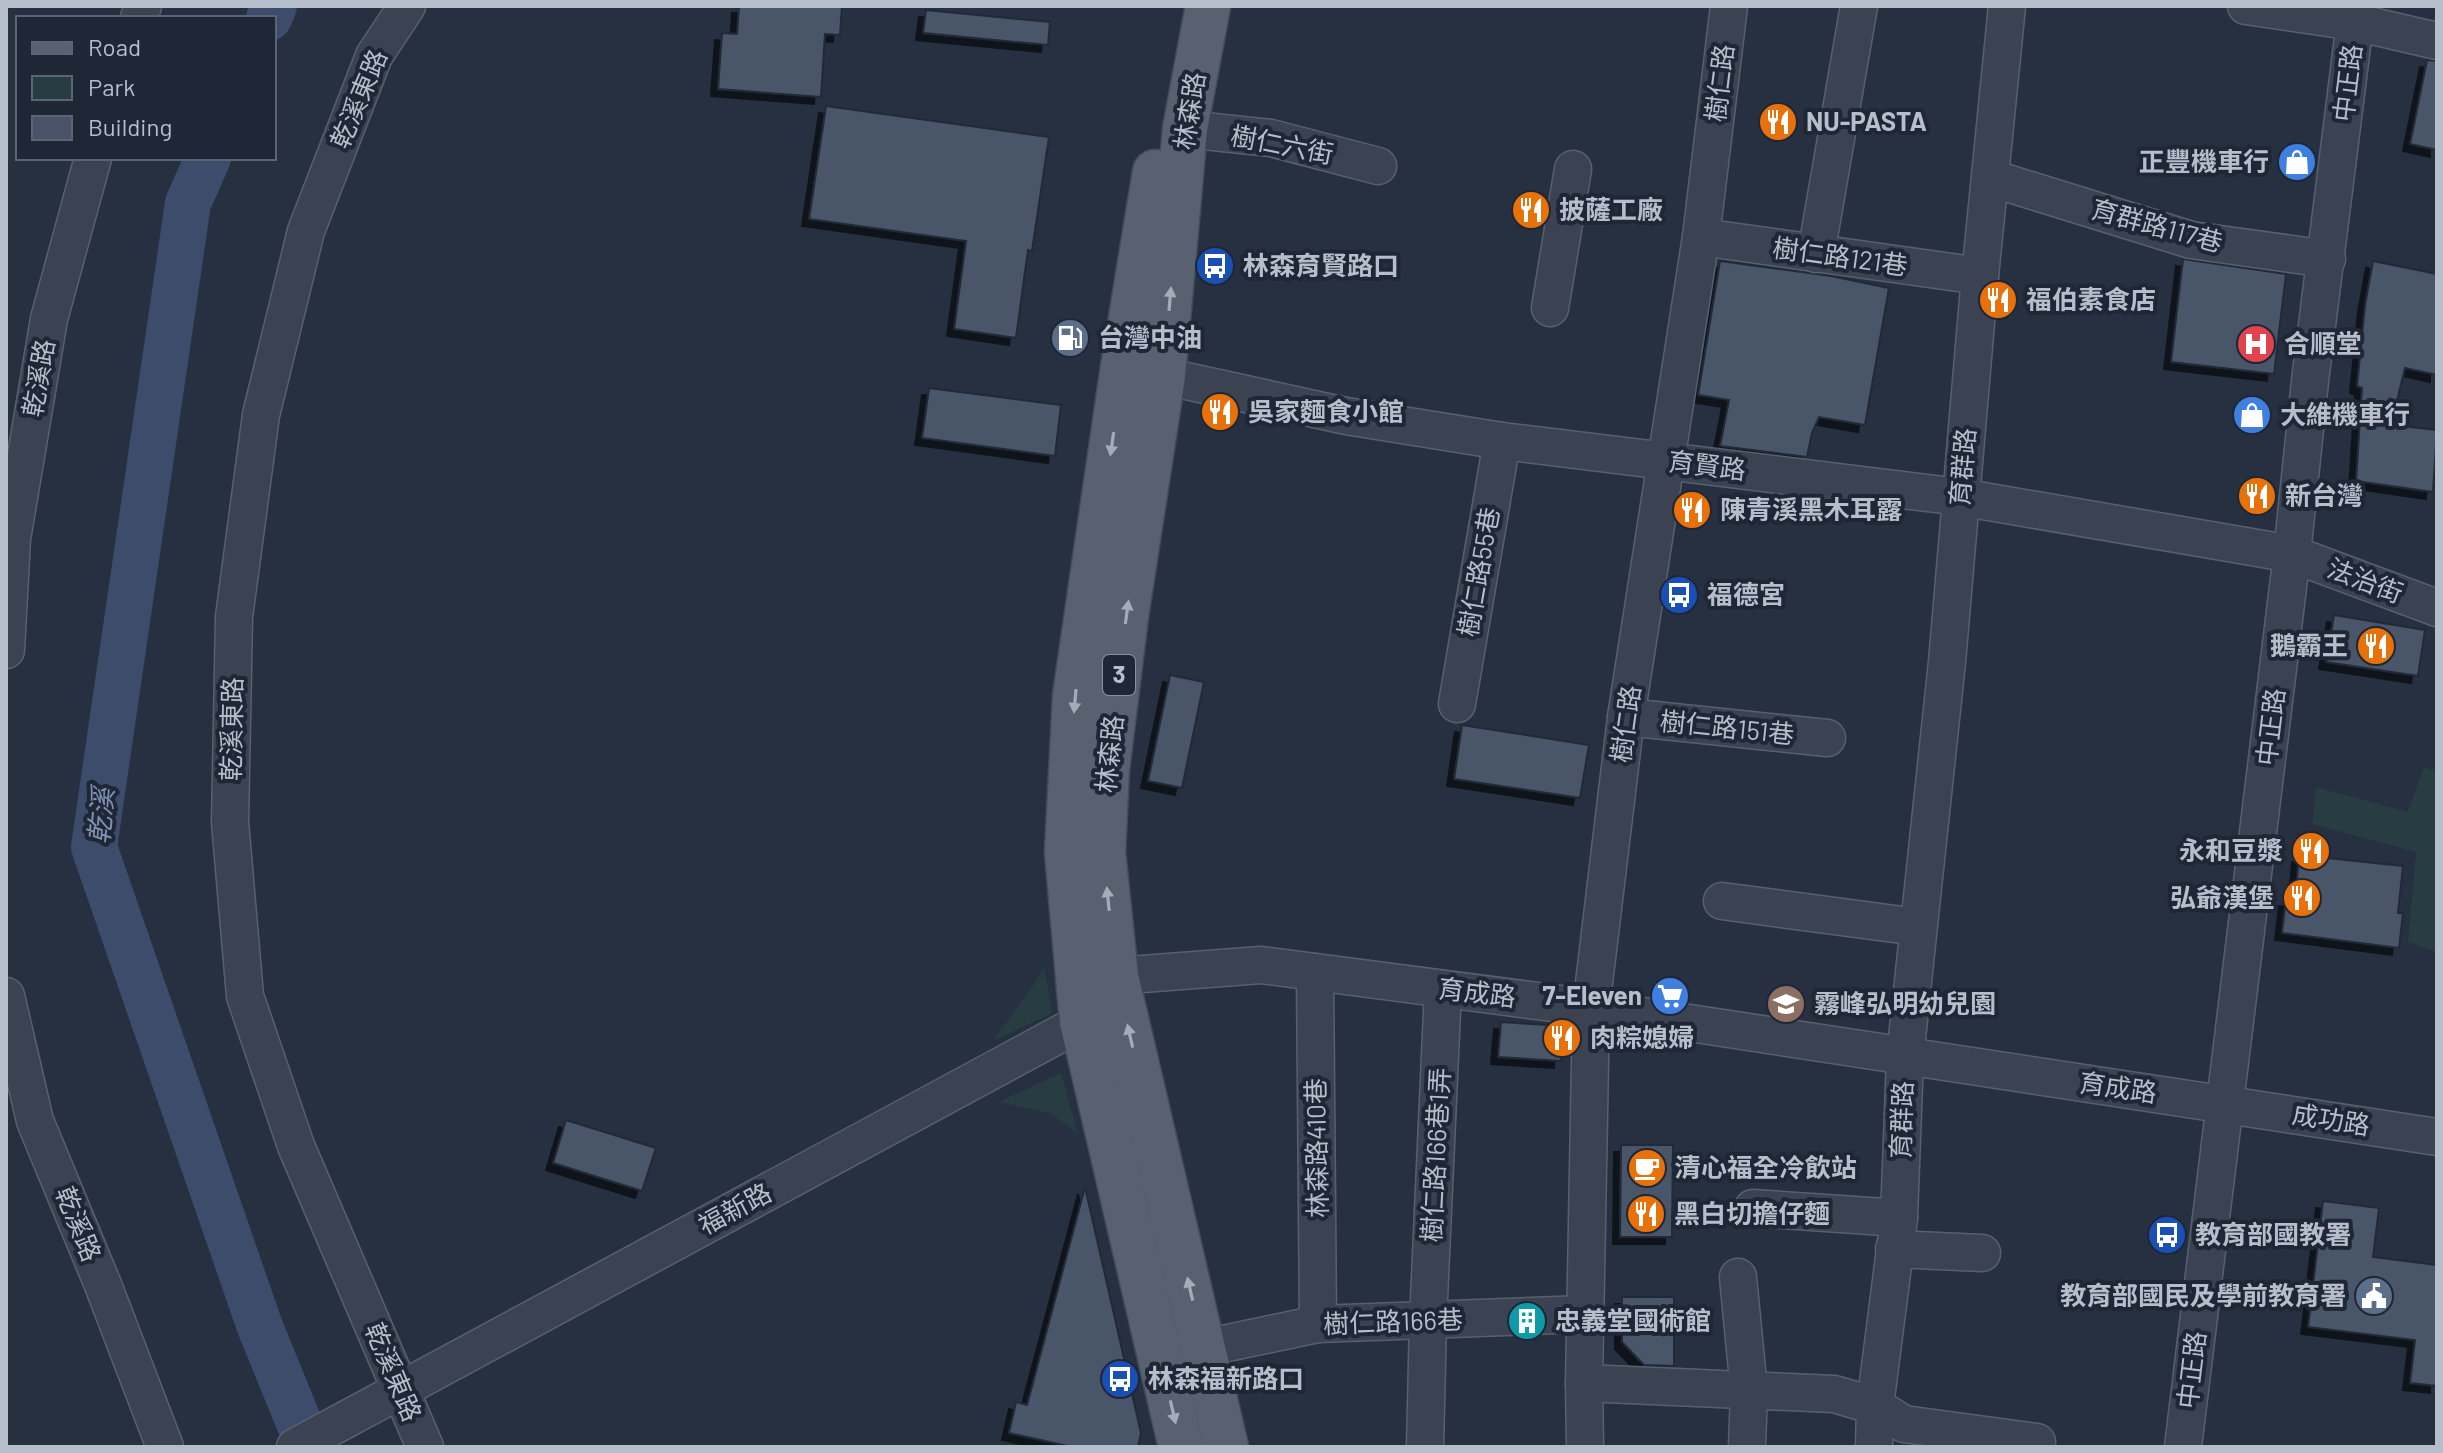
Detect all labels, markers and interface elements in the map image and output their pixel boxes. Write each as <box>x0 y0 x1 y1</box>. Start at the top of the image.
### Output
legend <box>16 16 276 160</box>
text: Road <box>88 32 141 61</box>
street label: 樹仁路 <box>1698 42 1739 123</box>
street label: 中正路 <box>2326 42 2367 123</box>
street label: 乾溪東路 <box>323 44 392 152</box>
street label: 林森路 <box>1167 70 1210 152</box>
text: Park <box>88 72 135 101</box>
restaurant icon: NU-PASTA <box>1757 101 1799 143</box>
place label: NU-PASTA <box>1806 105 1927 136</box>
text: Building <box>88 112 172 141</box>
street label: 樹仁六街 <box>1228 118 1336 169</box>
shop icon: 正豐機車行 <box>2276 141 2318 183</box>
place label: 正豐機車行 <box>2139 145 2269 176</box>
restaurant icon: 披薩工廠 <box>1510 189 1552 231</box>
street label: 育群路117巷 <box>2088 192 2226 257</box>
place label: 披薩工廠 <box>1559 193 1663 224</box>
street label: 樹仁路121巷 <box>1771 231 1910 280</box>
bus stop icon: 林森育賢路口 <box>1194 245 1236 287</box>
place label: 林森育賢路口 <box>1243 249 1399 280</box>
restaurant icon: 福伯素食店 <box>1977 279 2019 321</box>
place label: 福伯素食店 <box>2026 283 2156 314</box>
one-way arrow <box>1164 286 1177 311</box>
fuel station icon: 台灣中油 <box>1049 317 1091 359</box>
place label: 台灣中油 <box>1098 321 1202 352</box>
hospital icon: 合順堂 <box>2235 323 2277 365</box>
place label: 合順堂 <box>2284 327 2362 358</box>
street label: 乾溪路 <box>15 337 60 419</box>
restaurant icon: 吳家麵食小館 <box>1199 391 1241 433</box>
shop icon: 大維機車行 <box>2231 394 2273 436</box>
place label: 吳家麵食小館 <box>1248 395 1404 426</box>
place label: 大維機車行 <box>2280 398 2410 429</box>
street label: 育群路 <box>1943 427 1980 507</box>
one-way arrow <box>1105 432 1118 457</box>
street label: 育賢路 <box>1667 444 1748 485</box>
restaurant icon: 新台灣 <box>2236 475 2278 517</box>
place label: 新台灣 <box>2285 479 2363 510</box>
restaurant icon: 陳青溪黑木耳露 <box>1671 489 1713 531</box>
place label: 陳青溪黑木耳露 <box>1720 493 1902 524</box>
street label: 樹仁路55巷 <box>1451 505 1504 639</box>
street label: 法治街 <box>2324 551 2408 608</box>
bus stop icon: 福德宮 <box>1658 574 1700 616</box>
place label: 福德宮 <box>1707 578 1785 609</box>
one-way arrow <box>1121 599 1134 624</box>
restaurant icon: 鵝霸王 <box>2355 625 2397 667</box>
place label: 鵝霸王 <box>2270 629 2348 660</box>
road number: 3 <box>1103 655 1135 695</box>
street label: 乾溪東路 <box>214 677 247 781</box>
street label: 樹仁路 <box>1604 683 1645 765</box>
street label: 中正路 <box>2249 686 2290 767</box>
one-way arrow <box>1068 689 1081 714</box>
street label: 樹仁路151巷 <box>1658 704 1796 749</box>
street label: 林森路 <box>1089 713 1128 794</box>
water label: 乾溪 <box>81 783 120 845</box>
restaurant icon: 永和豆漿 <box>2290 830 2332 872</box>
place label: 永和豆漿 <box>2179 834 2283 865</box>
restaurant icon: 弘爺漢堡 <box>2281 877 2323 919</box>
place label: 弘爺漢堡 <box>2170 881 2274 912</box>
one-way arrow <box>1101 886 1114 911</box>
street label: 育成路 <box>1437 971 1518 1012</box>
supermarket icon: 7-Eleven <box>1649 975 1691 1017</box>
place label: 7-Eleven <box>1542 979 1642 1010</box>
school or university icon: 霧峰弘明幼兒園 <box>1765 983 1807 1025</box>
place label: 霧峰弘明幼兒園 <box>1814 987 1996 1018</box>
restaurant icon: 肉粽媳婦 <box>1541 1017 1583 1059</box>
place label: 肉粽媳婦 <box>1590 1021 1694 1052</box>
one-way arrow <box>1123 1023 1136 1048</box>
street label: 育成路 <box>2077 1066 2159 1107</box>
street label: 樹仁路166巷1弄 <box>1414 1067 1455 1243</box>
street label: 林森路410巷 <box>1299 1078 1332 1218</box>
street label: 育群路 <box>1884 1080 1917 1159</box>
street label: 成功路 <box>2290 1097 2372 1140</box>
cafe icon: 清心福全冷飲站 <box>1626 1147 1668 1189</box>
place label: 清心福全冷飲站 <box>1675 1151 1857 1182</box>
street label: 福新路 <box>693 1176 776 1240</box>
street label: 乾溪路 <box>50 1181 108 1265</box>
restaurant icon: 黑白切擔仔麵 <box>1625 1193 1667 1235</box>
place label: 黑白切擔仔麵 <box>1674 1197 1830 1228</box>
bus stop icon: 教育部國教署 <box>2146 1214 2188 1256</box>
place label: 教育部國教署 <box>2195 1218 2351 1249</box>
public building icon: 教育部國民及學前教育署 <box>2353 1275 2395 1317</box>
one-way arrow <box>1184 1276 1196 1301</box>
place label: 教育部國民及學前教育署 <box>2060 1279 2346 1310</box>
building icon: 忠義堂國術館 <box>1506 1300 1548 1342</box>
street label: 樹仁路166巷 <box>1323 1303 1463 1338</box>
place label: 忠義堂國術館 <box>1555 1304 1711 1335</box>
street label: 乾溪東路 <box>360 1317 429 1425</box>
street label: 中正路 <box>2170 1329 2211 1410</box>
bus stop icon: 林森福新路口 <box>1099 1358 1141 1400</box>
place label: 林森福新路口 <box>1148 1362 1304 1393</box>
one-way arrow <box>1167 1400 1180 1425</box>

